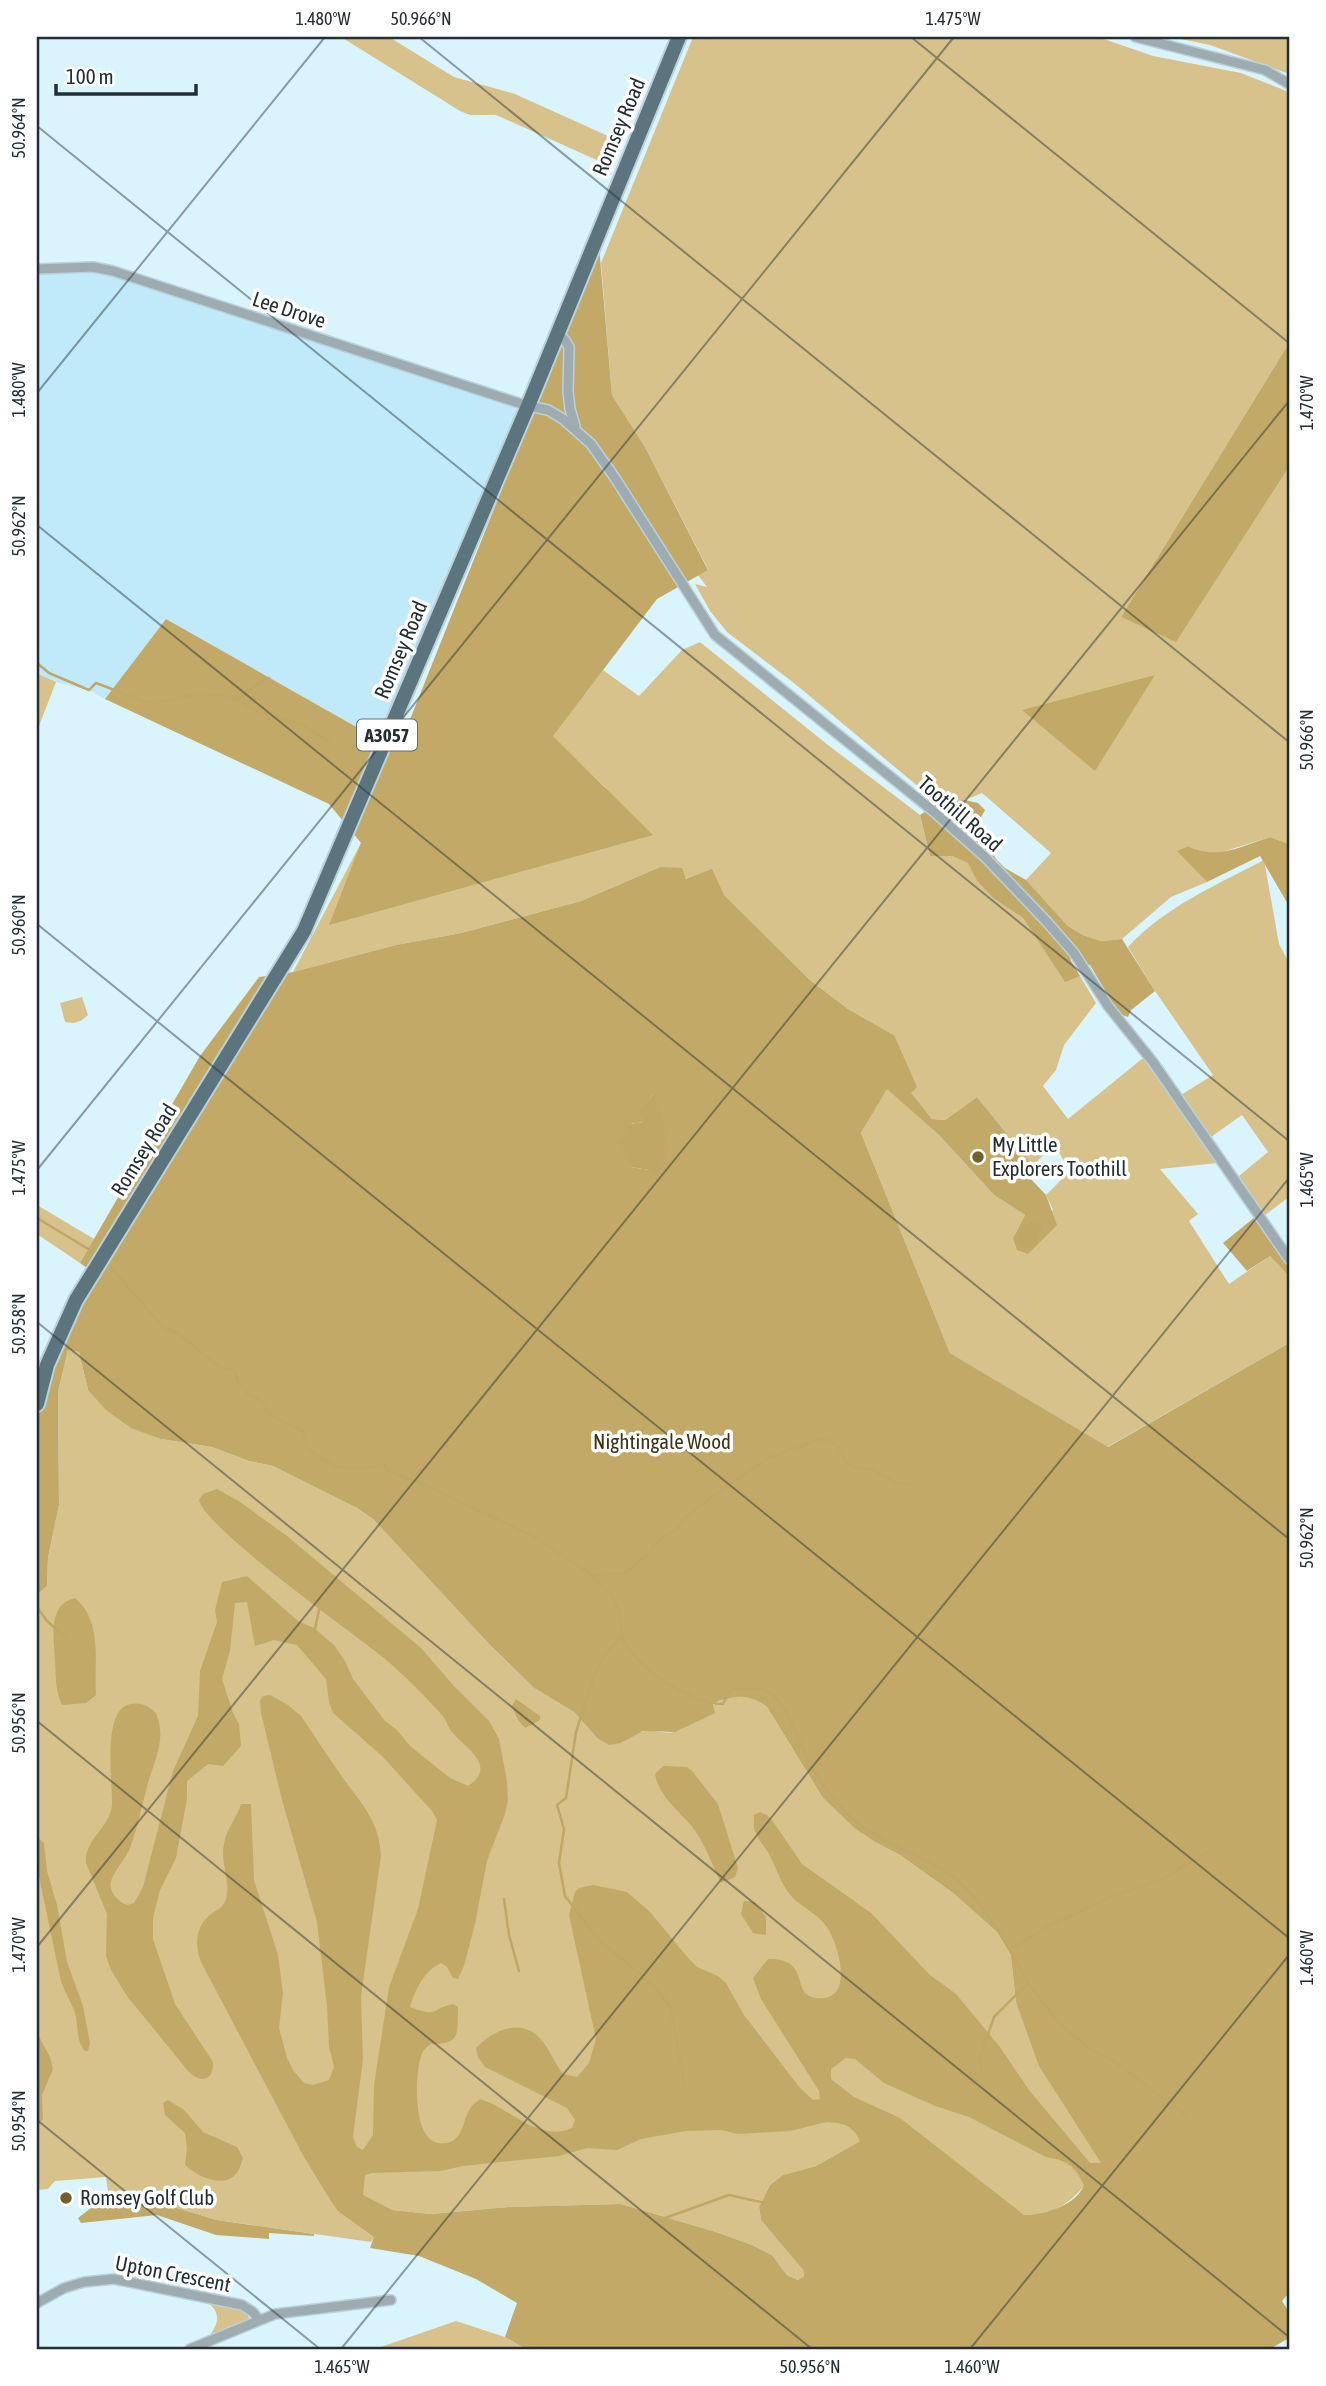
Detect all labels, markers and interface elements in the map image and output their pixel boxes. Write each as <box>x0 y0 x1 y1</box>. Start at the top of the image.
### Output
text: 1.480°W <box>295 8 351 29</box>
text: 50.966°N <box>390 8 452 29</box>
text: 1.475°W <box>925 8 981 29</box>
scale bar <box>56 52 196 96</box>
text: 100 m <box>66 64 114 88</box>
street label: Romsey Road <box>587 74 649 179</box>
text: 50.964°N <box>8 97 29 159</box>
street label: Lee Drove <box>250 286 329 332</box>
text: 1.480°W <box>8 362 29 418</box>
text: 1.470°W <box>1296 375 1317 431</box>
text: 50.962°N <box>8 495 29 557</box>
street label: Romsey Road <box>369 597 431 702</box>
text: 50.966°N <box>1296 709 1317 771</box>
road number: A3057 <box>357 720 417 750</box>
street label: Toothill Road <box>914 770 1007 856</box>
text: 50.960°N <box>8 894 29 956</box>
street label: Romsey Road <box>105 1099 181 1200</box>
place label: My Little Explorers Toothill <box>992 1132 1127 1180</box>
text: 1.475°W <box>8 1140 29 1196</box>
marker: My Little Explorers Toothill <box>970 1149 986 1165</box>
text: 1.465°W <box>1296 1152 1317 1208</box>
text: 50.958°N <box>8 1293 29 1355</box>
park label: Nightingale Wood <box>593 1429 731 1453</box>
text: 50.962°N <box>1296 1507 1317 1569</box>
text: 50.956°N <box>8 1692 29 1754</box>
text: 1.470°W <box>8 1917 29 1973</box>
text: 1.460°W <box>1296 1930 1317 1986</box>
text: 50.954°N <box>8 2090 29 2152</box>
place label: Romsey Golf Club <box>80 2185 214 2209</box>
marker: Romsey Golf Club <box>58 2190 74 2206</box>
street label: Upton Crescent <box>113 2250 233 2296</box>
text: 1.465°W <box>314 2356 370 2377</box>
text: 50.956°N <box>779 2356 841 2377</box>
text: 1.460°W <box>944 2356 1000 2377</box>

